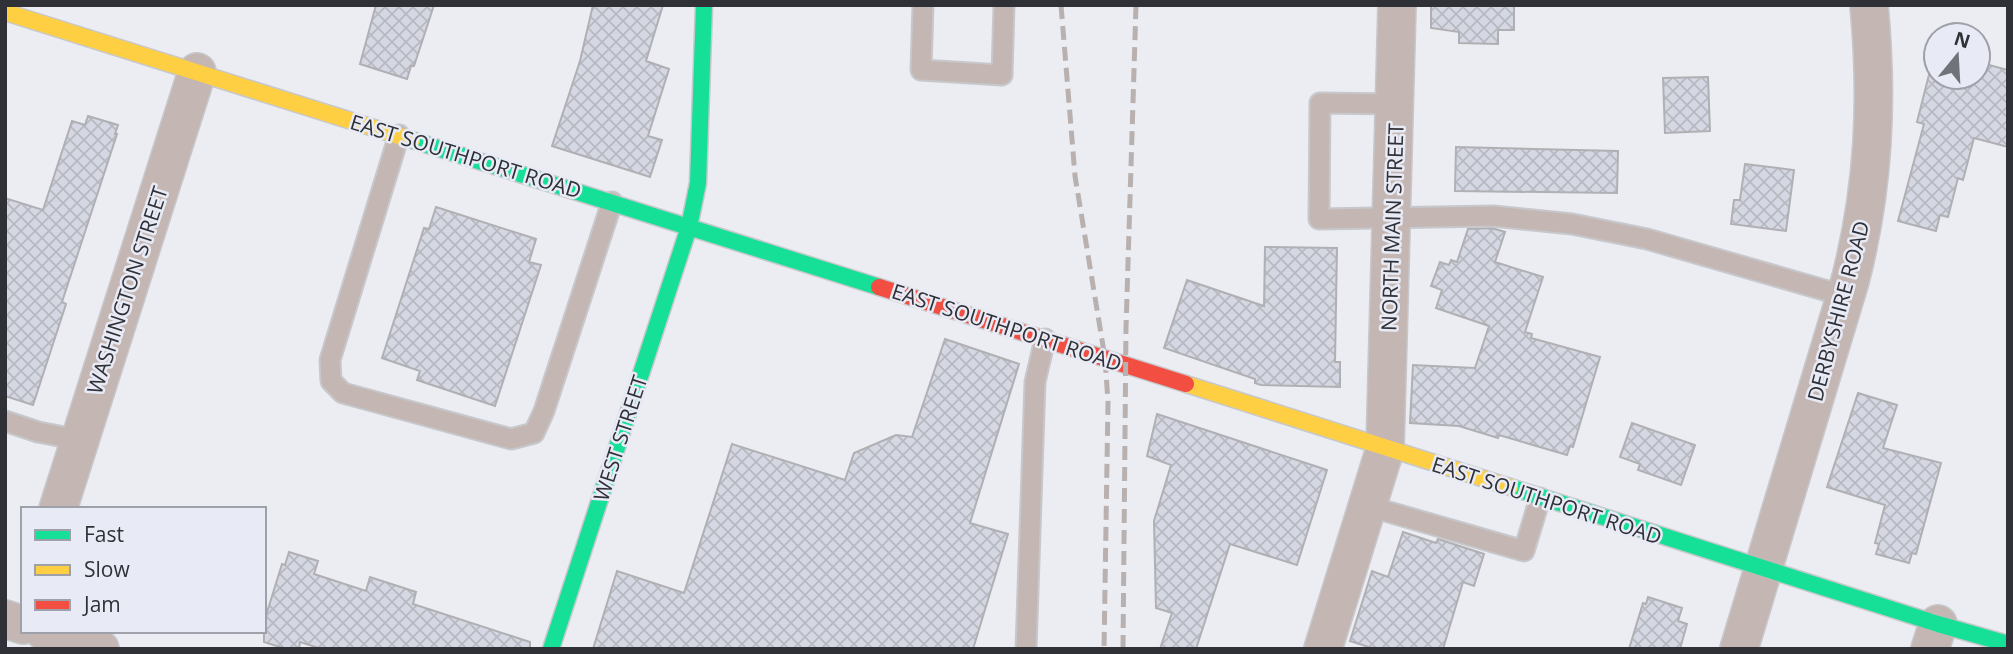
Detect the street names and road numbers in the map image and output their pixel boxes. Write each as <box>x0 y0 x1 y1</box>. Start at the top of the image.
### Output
street label: EAST SOUTHPORT ROAD <box>347 107 585 205</box>
street label: NORTH MAIN STREET <box>1374 122 1410 331</box>
street label: WASHINGTON STREET <box>80 182 174 397</box>
street label: DERBYSHIRE ROAD <box>1800 218 1876 404</box>
street label: EAST SOUTHPORT ROAD <box>888 277 1126 377</box>
street label: WEST STREET <box>587 371 654 504</box>
street label: EAST SOUTHPORT ROAD <box>1428 450 1666 550</box>

